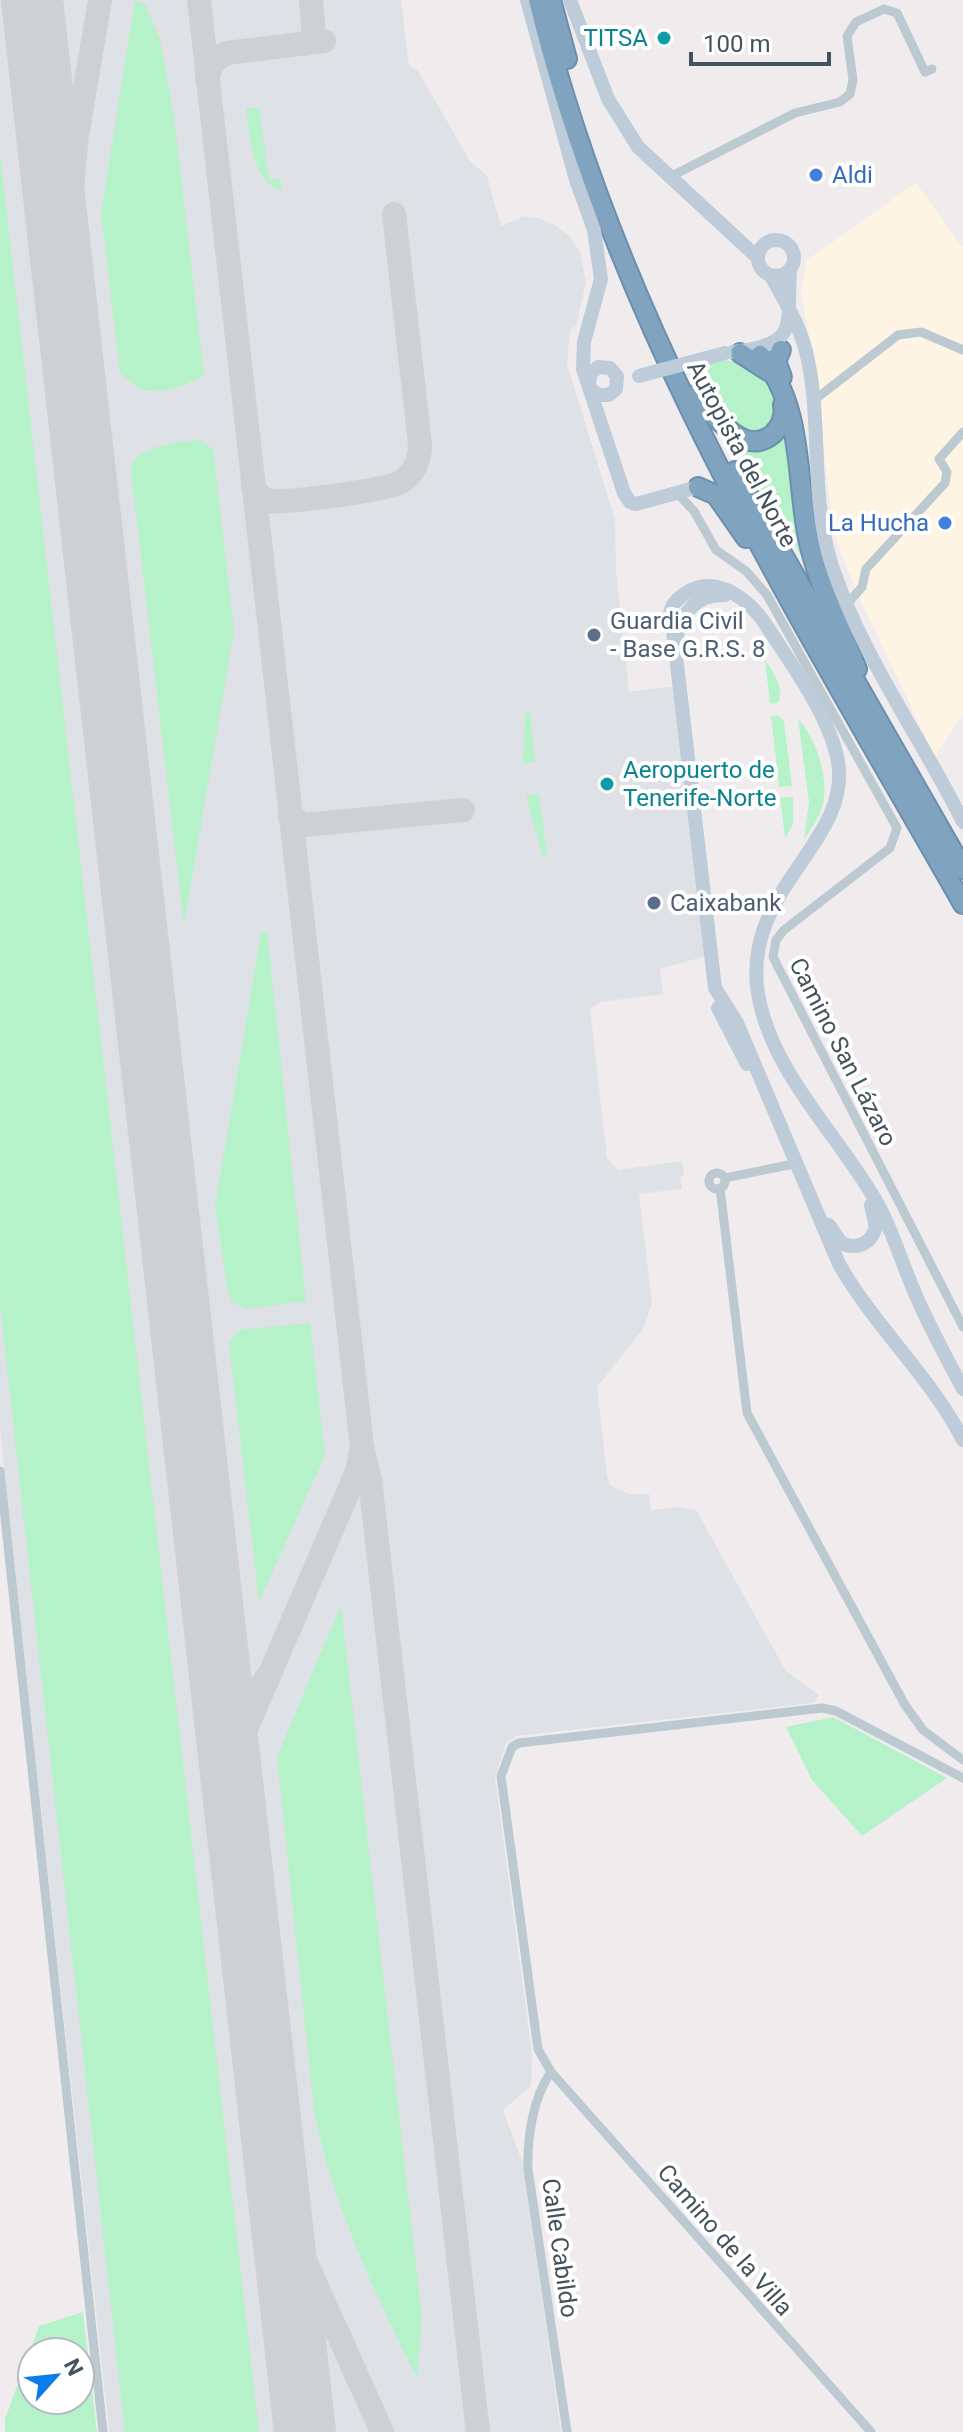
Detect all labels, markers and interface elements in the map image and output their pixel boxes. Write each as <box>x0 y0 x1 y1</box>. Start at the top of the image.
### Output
scale bar <box>691 16 829 66</box>
place label: TITSA <box>583 24 648 52</box>
marker: TITSA <box>655 29 673 47</box>
text: 100 m <box>703 30 770 58</box>
place label: Aldi <box>832 161 873 189</box>
marker: Aldi <box>807 166 825 184</box>
street label: Autopista del Norte <box>681 356 803 552</box>
place label: La Hucha <box>828 509 929 537</box>
marker: La Hucha <box>936 514 954 532</box>
place label: Guardia Civil - Base G.R.S. 8 <box>610 607 765 663</box>
marker: Guardia Civil - Base G.R.S. 8 <box>585 626 603 644</box>
place label: Aeropuerto de Tenerife-Norte <box>623 756 776 812</box>
marker: Aeropuerto de Tenerife-Norte <box>598 775 616 793</box>
place label: Caixabank <box>670 889 782 917</box>
marker: Caixabank <box>645 894 663 912</box>
street label: Camino San Lázaro <box>783 953 903 1151</box>
street label: Camino de la Villa <box>652 2159 798 2321</box>
street label: Calle Cabildo <box>536 2177 584 2319</box>
north arrow <box>16 2336 96 2416</box>
text: N <box>59 2355 88 2380</box>

